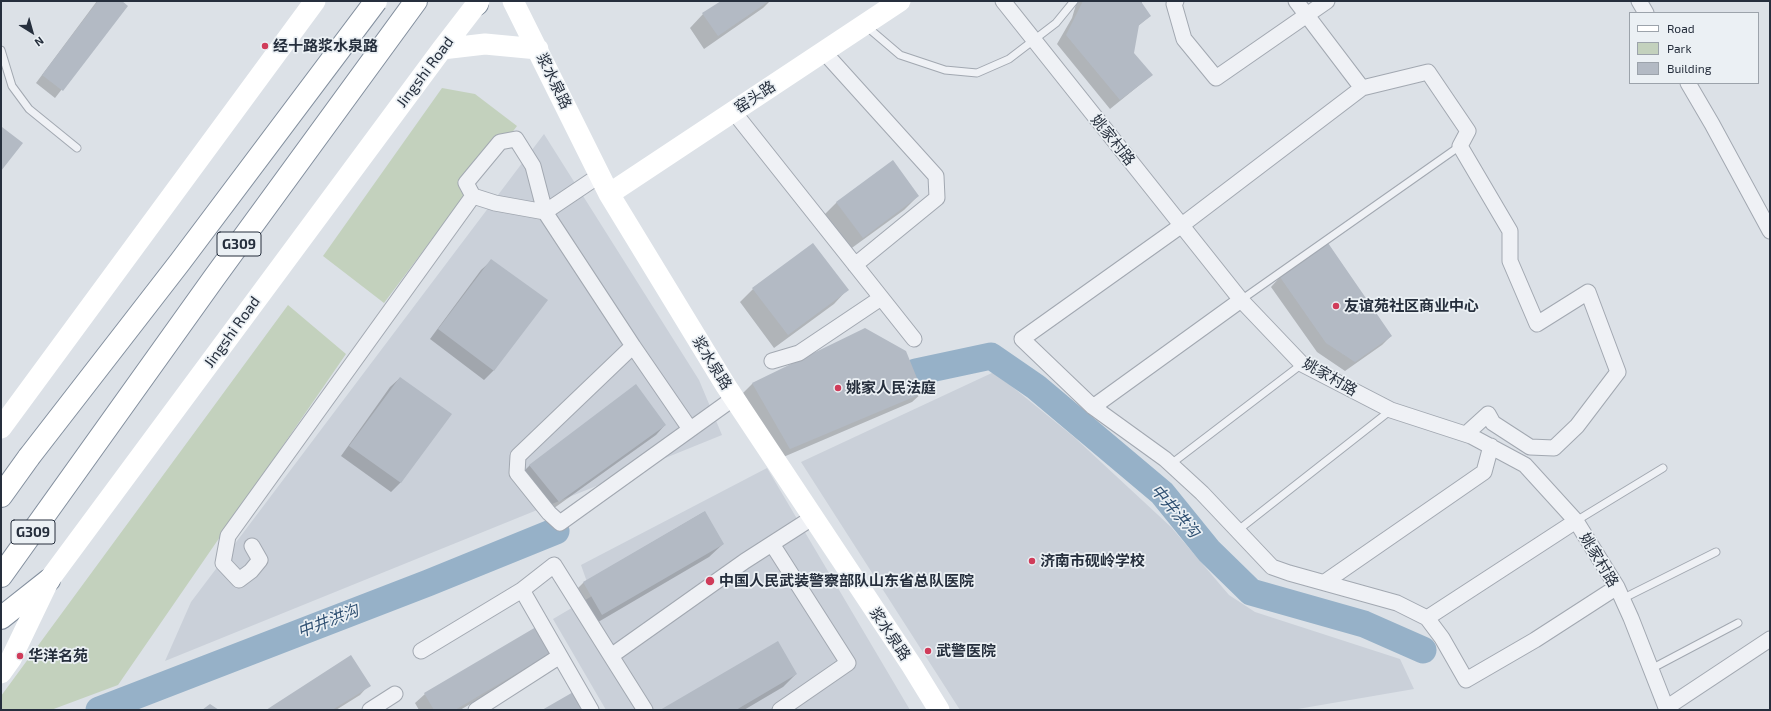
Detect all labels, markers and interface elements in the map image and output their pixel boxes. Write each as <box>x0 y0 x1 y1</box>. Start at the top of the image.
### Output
north arrow <box>12 12 52 52</box>
legend <box>1629 12 1759 84</box>
text: Road <box>1667 21 1695 35</box>
street label: Jingshi Road <box>393 33 457 111</box>
text: N <box>32 34 47 50</box>
place label: 经十路浆水泉路 <box>273 37 378 55</box>
marker: 经十路浆水泉路 <box>260 41 270 51</box>
text: Park <box>1667 41 1692 55</box>
street label: 浆水泉路 <box>533 50 575 112</box>
text: Building <box>1667 61 1711 75</box>
street label: 窑头路 <box>731 77 779 117</box>
street label: 姚家村路 <box>1087 111 1139 169</box>
road number: G309 <box>217 232 261 256</box>
street label: Jingshi Road <box>200 293 264 371</box>
place label: 友谊苑社区商业中心 <box>1344 297 1479 315</box>
marker: 友谊苑社区商业中心 <box>1331 301 1341 311</box>
street label: 浆水泉路 <box>688 333 736 393</box>
street label: 姚家村路 <box>1300 354 1360 400</box>
place label: 姚家人民法庭 <box>846 379 936 397</box>
marker: 姚家人民法庭 <box>833 383 843 393</box>
water label: 中井洪沟 <box>1147 481 1203 541</box>
road number: G309 <box>11 520 55 544</box>
street label: 姚家村路 <box>1576 530 1622 590</box>
place label: 济南市砚岭学校 <box>1040 552 1145 570</box>
marker: 济南市砚岭学校 <box>1027 556 1037 566</box>
place label: 中国人民武装警察部队山东省总队医院 <box>719 572 974 590</box>
marker: 中国人民武装警察部队山东省总队医院 <box>704 575 716 587</box>
water label: 中井洪沟 <box>295 601 361 641</box>
street label: 浆水泉路 <box>866 604 914 664</box>
place label: 武警医院 <box>936 642 996 660</box>
marker: 武警医院 <box>923 646 933 656</box>
place label: 华洋名苑 <box>28 647 88 665</box>
marker: 华洋名苑 <box>15 651 25 661</box>

